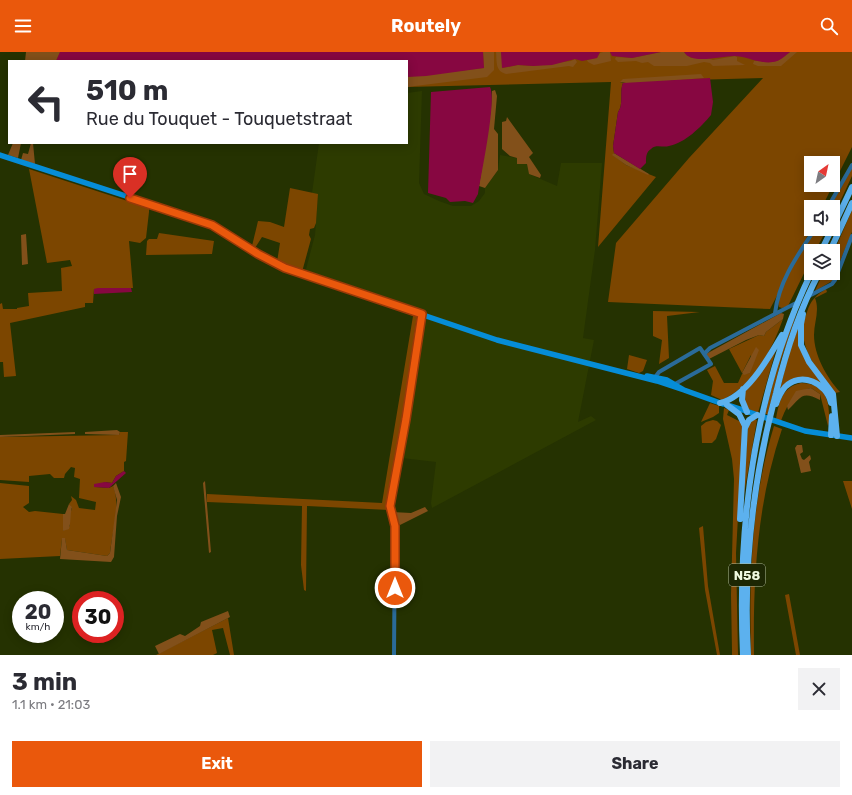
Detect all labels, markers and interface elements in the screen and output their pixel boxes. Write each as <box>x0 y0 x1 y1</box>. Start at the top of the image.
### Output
icon: menu <box>12 15 34 37</box>
text: Routely <box>391 15 461 37</box>
icon: search <box>818 15 840 37</box>
text: 510 m <box>86 74 168 107</box>
icon: left <box>20 76 72 128</box>
text: Rue du Touquet - Touquetstraat <box>86 108 352 130</box>
north arrow <box>804 156 840 192</box>
map controls <box>804 156 840 280</box>
pin <box>113 157 147 198</box>
icon: arrive <box>119 163 141 185</box>
button: sound <box>804 200 840 236</box>
button: layers <box>804 244 840 280</box>
road number: N58 <box>729 564 765 586</box>
position arrow <box>374 567 416 609</box>
speed limit sign: 30 <box>72 591 124 643</box>
text: 20 <box>25 600 51 624</box>
text: km/h <box>26 621 50 633</box>
text: 3 min <box>12 668 77 696</box>
button: close <box>798 668 840 710</box>
text: 1.1 km · 21:03 <box>12 697 90 712</box>
button: Exit <box>12 741 422 787</box>
button: Share <box>430 741 840 787</box>

